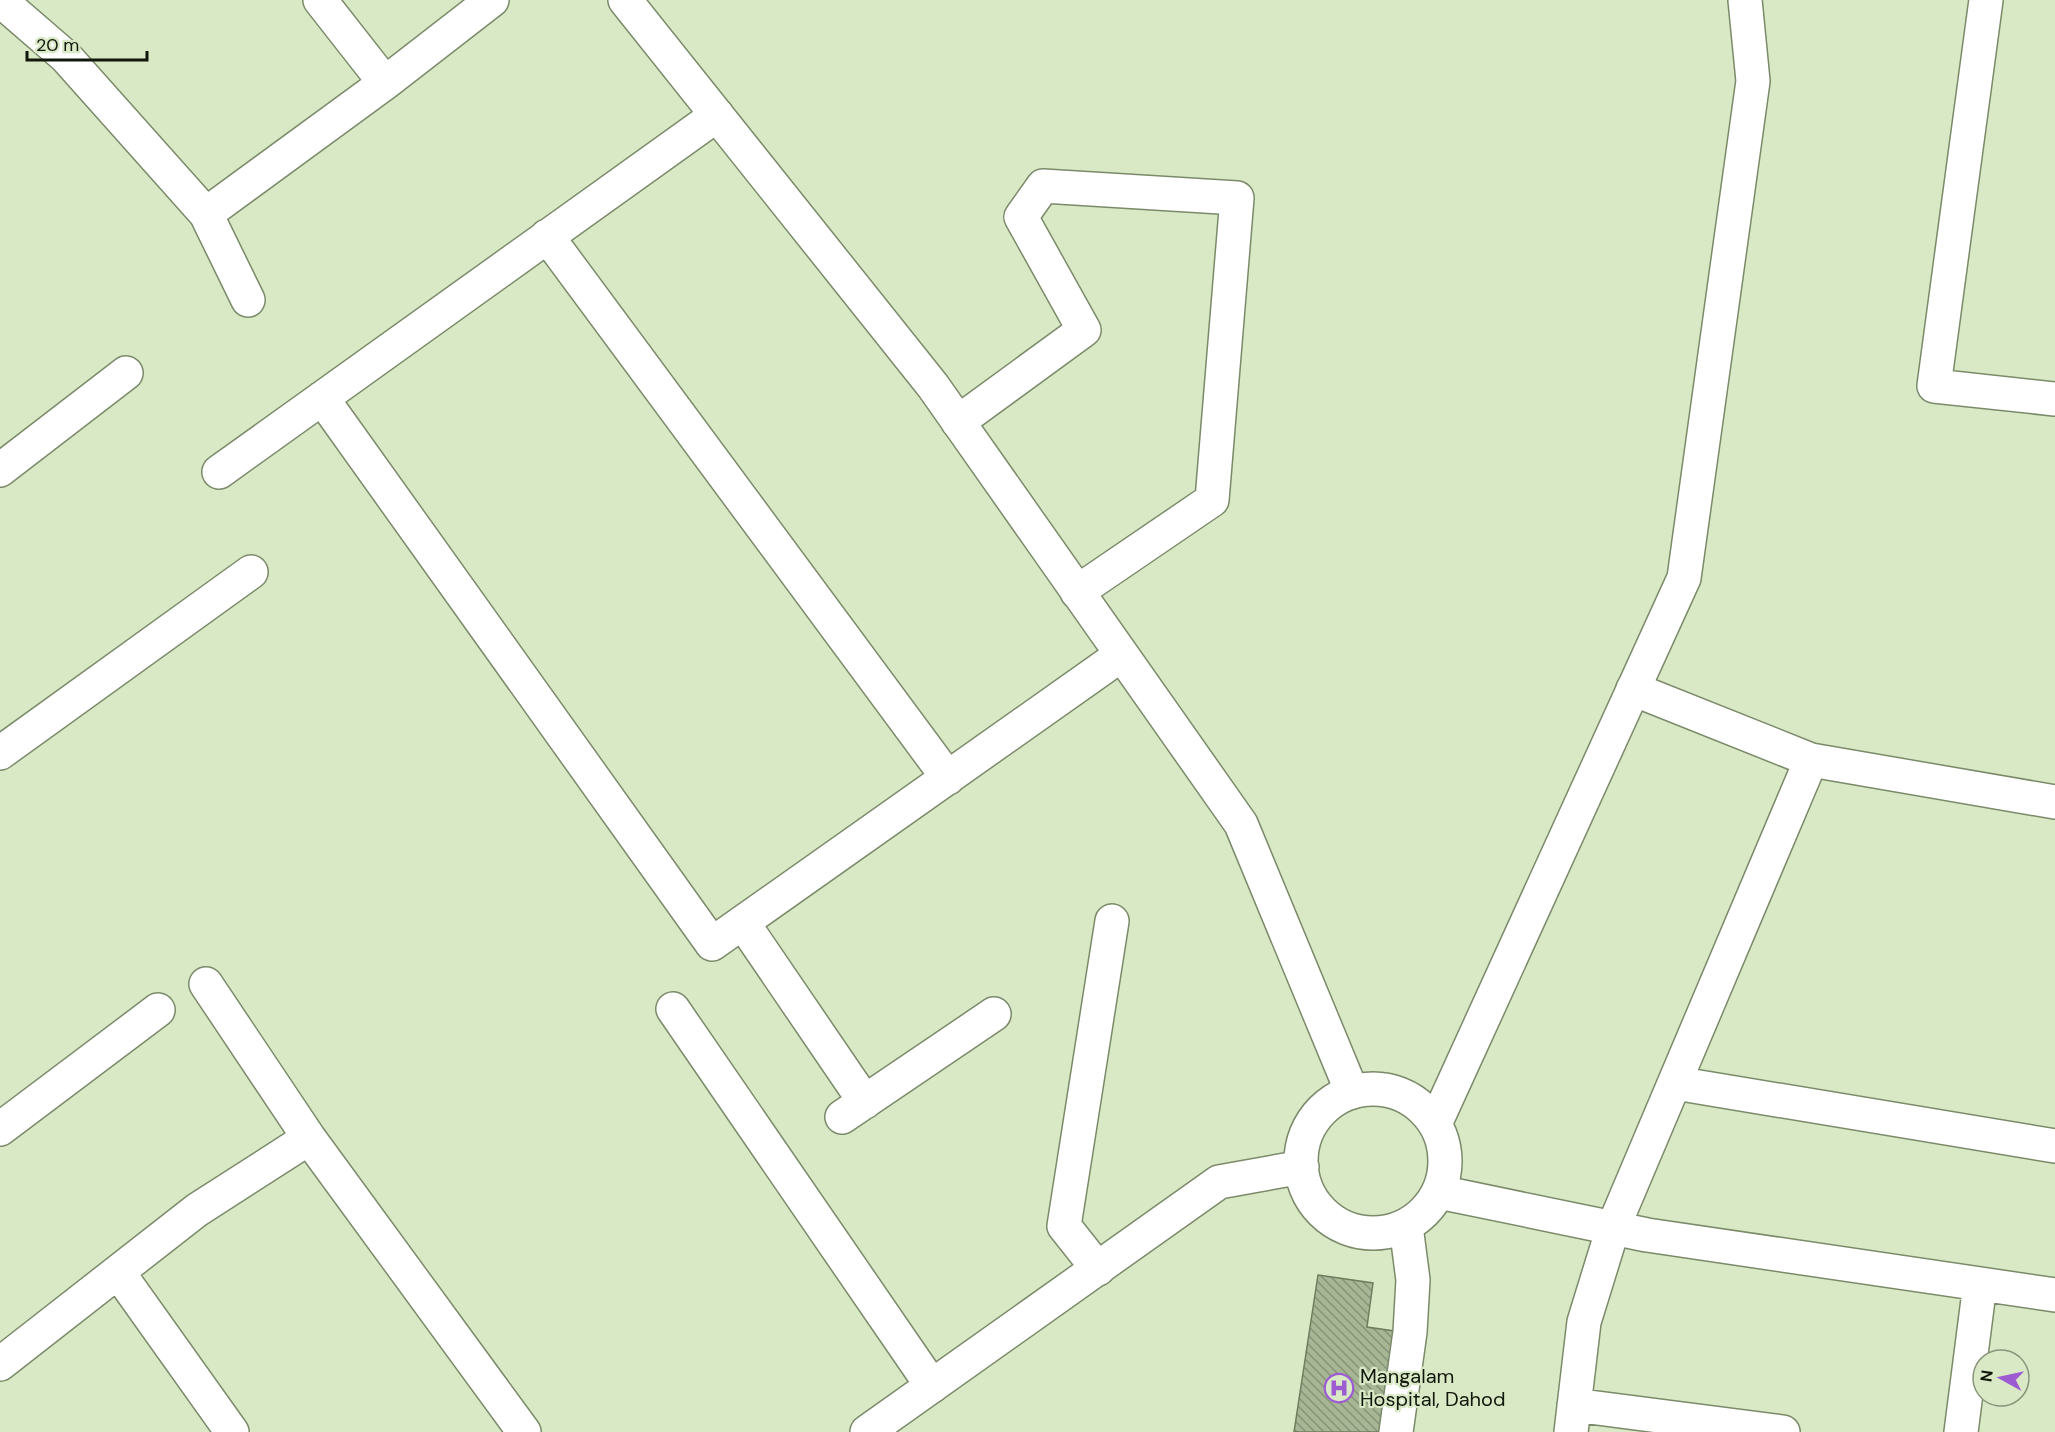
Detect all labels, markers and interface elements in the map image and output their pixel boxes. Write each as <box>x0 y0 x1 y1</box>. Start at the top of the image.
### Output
scale bar <box>27 24 147 62</box>
text: 20 m <box>36 33 79 57</box>
north arrow <box>1971 1348 2031 1408</box>
place label: Mangalam Hospital, Dahod <box>1360 1363 1506 1412</box>
text: N <box>1975 1369 1998 1383</box>
hospital icon: Mangalam Hospital, Dahod <box>1323 1372 1355 1404</box>

